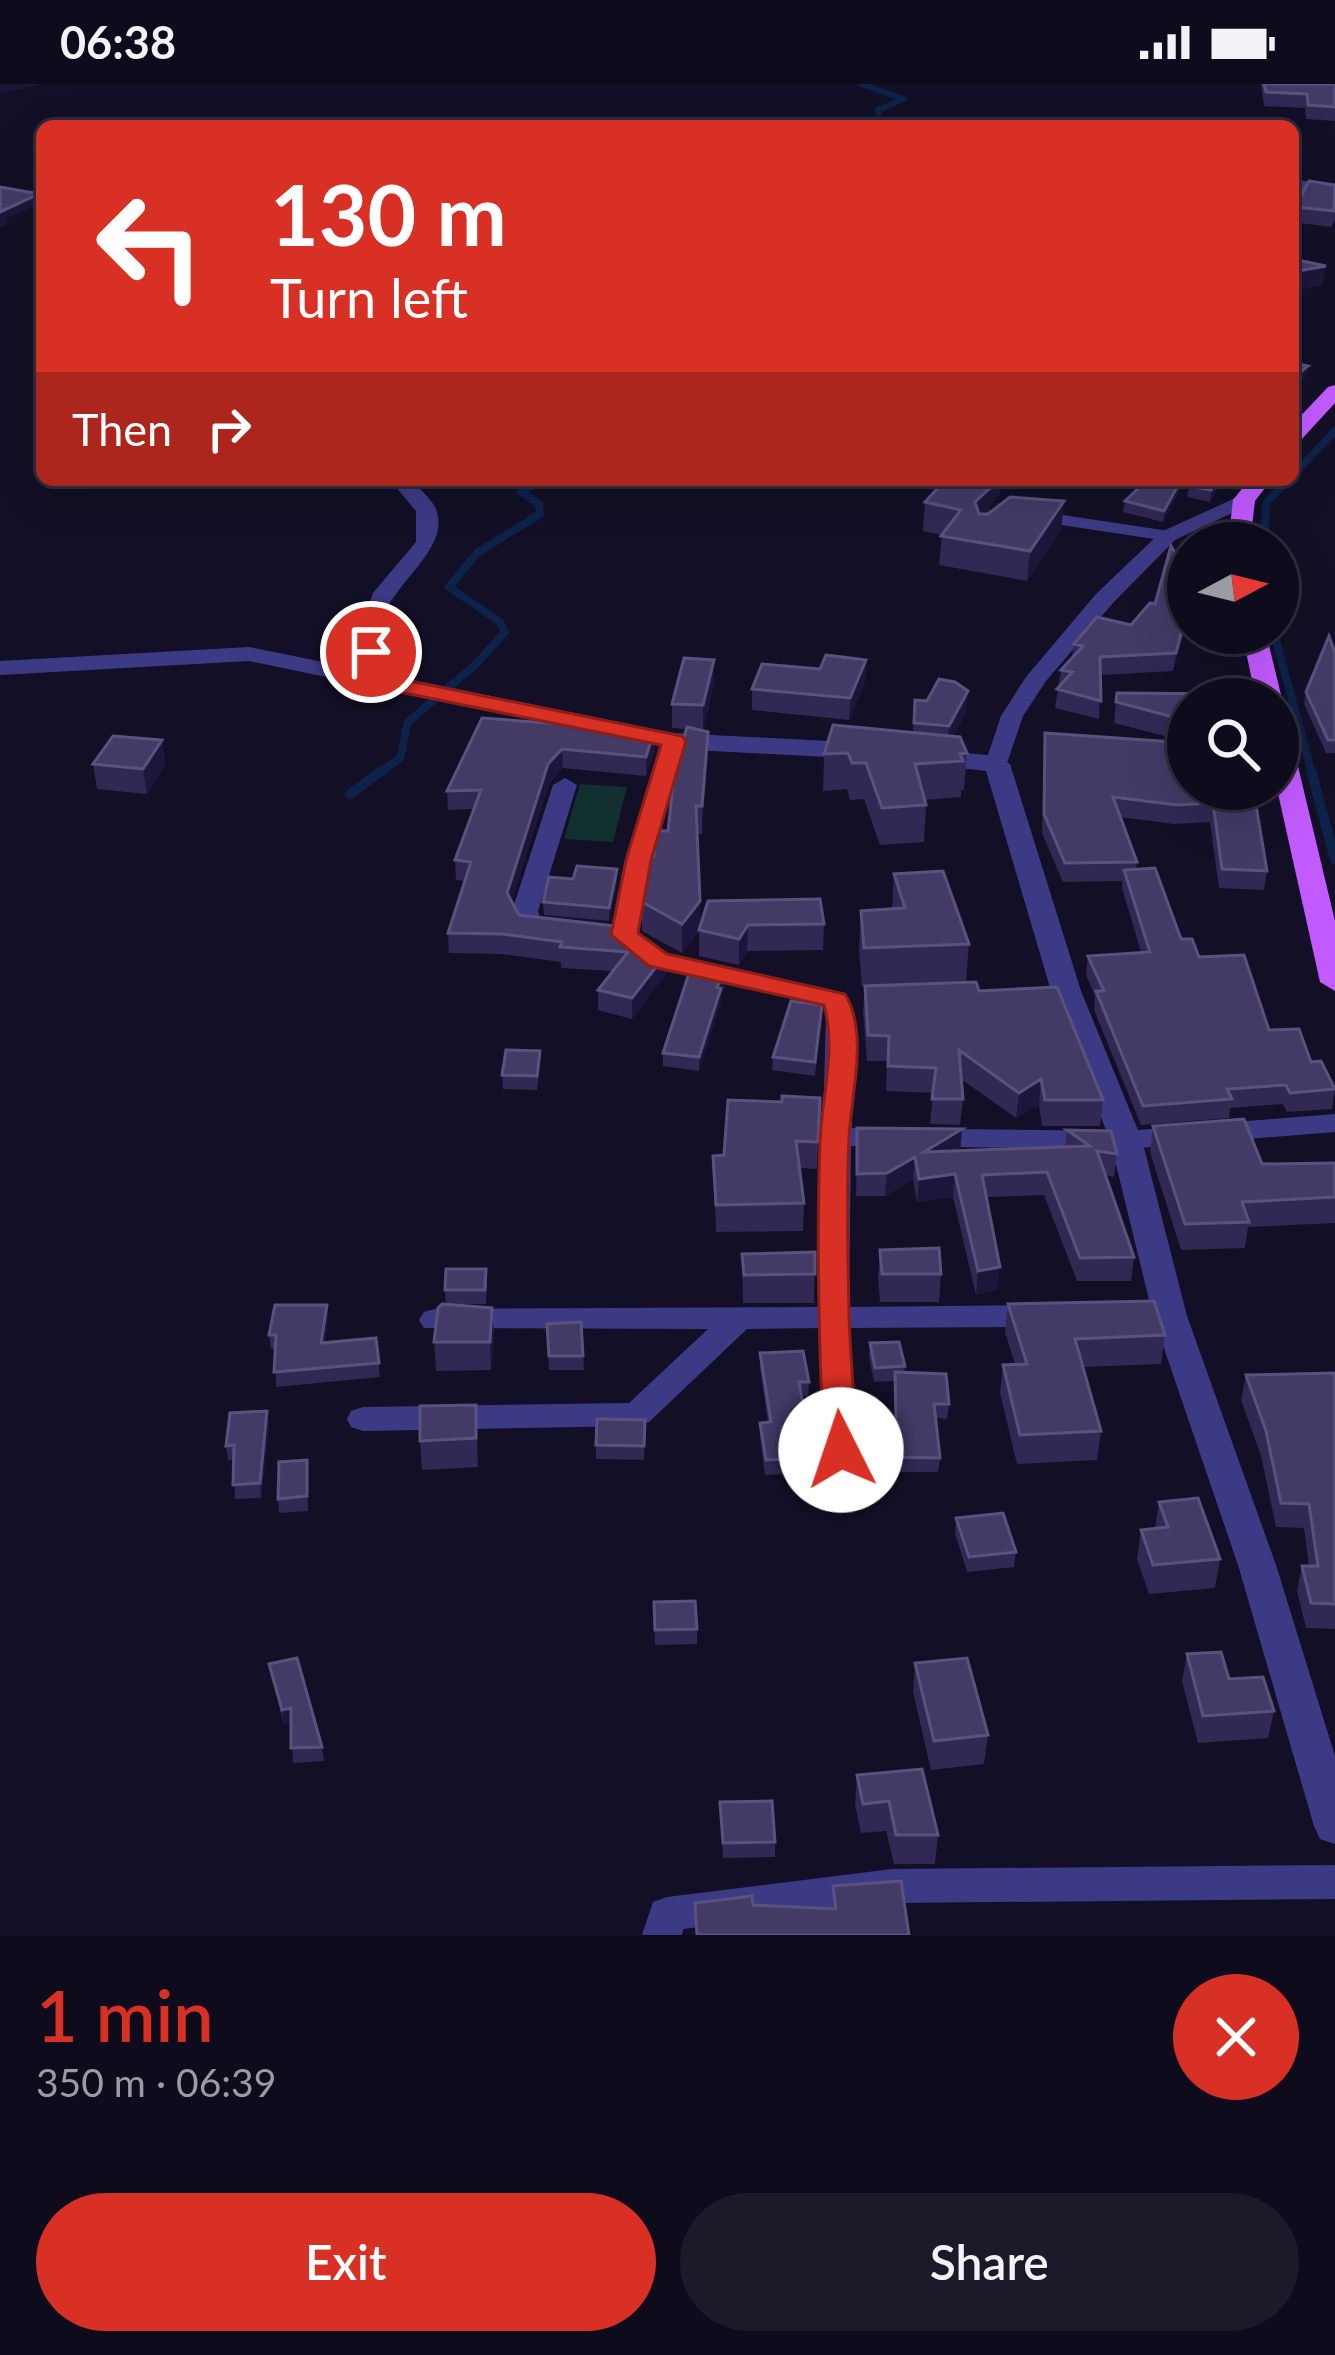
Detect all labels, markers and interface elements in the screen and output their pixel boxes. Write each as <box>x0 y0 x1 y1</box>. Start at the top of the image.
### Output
text: 06:38 <box>60 15 176 69</box>
text: 130 m <box>270 163 507 264</box>
icon: left <box>72 168 228 324</box>
text: Turn left <box>270 265 468 330</box>
icon: right <box>196 396 262 462</box>
text: Then <box>72 402 172 456</box>
north arrow <box>1167 522 1299 654</box>
map controls <box>1167 522 1299 810</box>
pin <box>320 601 422 703</box>
icon: arrive <box>338 619 404 685</box>
button: search <box>1167 678 1299 810</box>
position arrow <box>778 1387 904 1513</box>
text: 1 min <box>36 1971 214 2057</box>
button: close <box>1173 1974 1299 2100</box>
text: 350 m · 06:39 <box>36 2059 276 2105</box>
button: Exit <box>36 2193 656 2331</box>
button: Share <box>680 2193 1299 2331</box>

